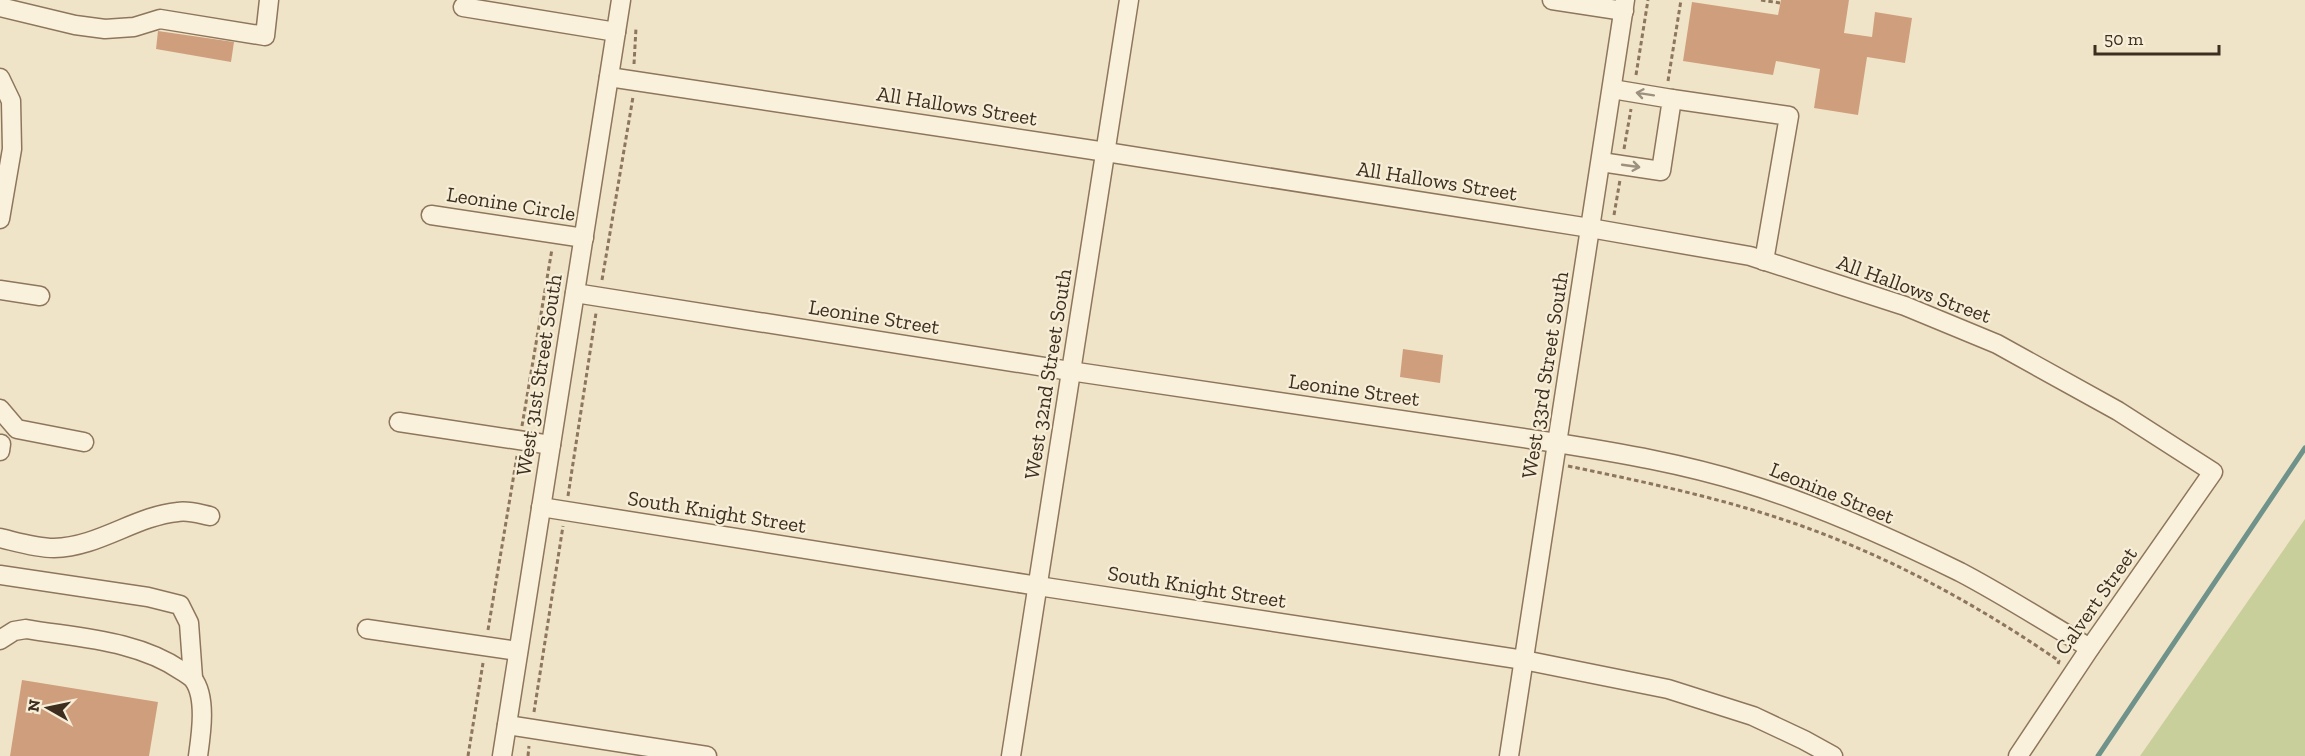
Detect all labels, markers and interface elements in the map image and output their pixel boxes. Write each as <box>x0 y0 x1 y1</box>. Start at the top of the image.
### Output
scale bar <box>2095 18 2220 56</box>
text: 50 m <box>2104 28 2144 50</box>
street label: All Hallows Street <box>875 80 1039 131</box>
one-way arrow <box>1636 89 1655 100</box>
street label: All Hallows Street <box>1355 155 1519 206</box>
one-way arrow <box>1621 161 1640 172</box>
street label: Leonine Circle <box>445 181 577 226</box>
street label: All Hallows Street <box>1834 249 1995 328</box>
street label: West 32nd Street South <box>1018 267 1077 481</box>
street label: West 33rd Street South <box>1516 269 1573 480</box>
street label: West 31st Street South <box>510 272 567 478</box>
street label: Leonine Street <box>807 294 941 339</box>
street label: Leonine Street <box>1287 368 1421 411</box>
street label: Leonine Street <box>1766 456 1898 529</box>
street label: South Knight Street <box>626 485 808 538</box>
street label: Calvert Street <box>2049 542 2142 659</box>
street label: South Knight Street <box>1106 560 1288 613</box>
north arrow <box>18 678 78 738</box>
text: N <box>23 698 44 713</box>

